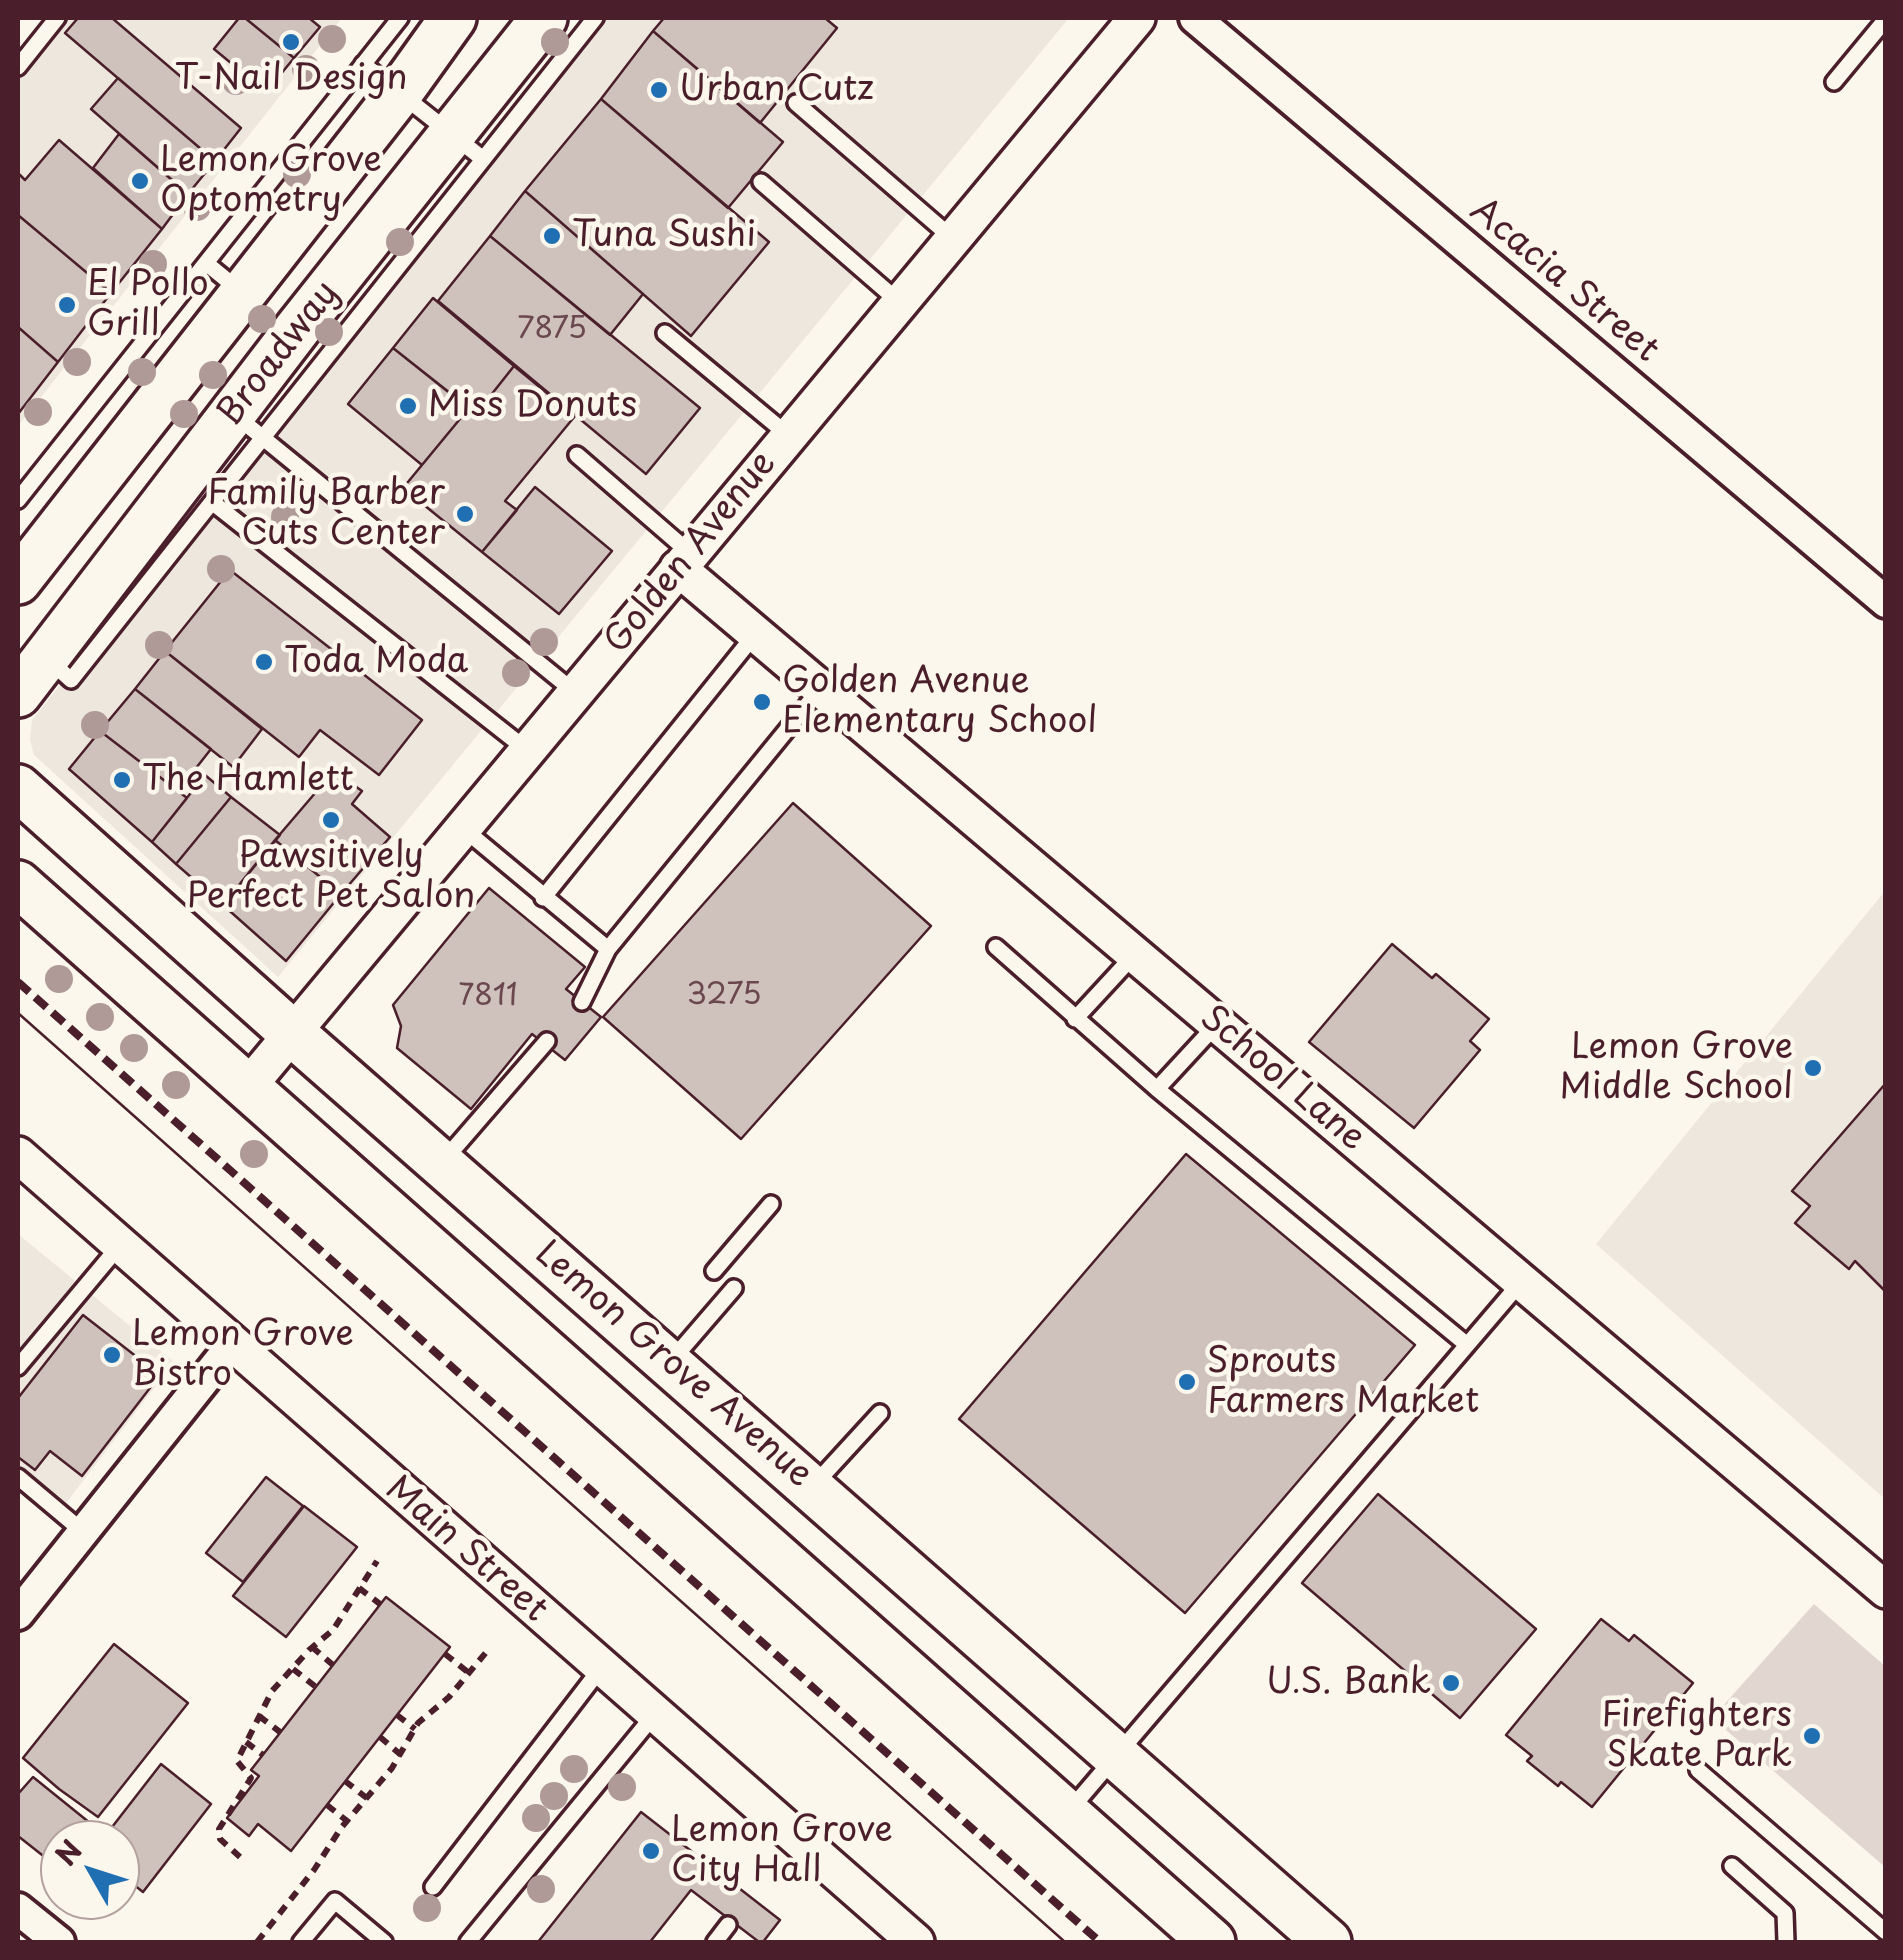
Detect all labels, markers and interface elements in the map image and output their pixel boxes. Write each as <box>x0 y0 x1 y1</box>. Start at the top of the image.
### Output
marker: T-Nail Design <box>280 31 302 53</box>
place label: T-Nail Design <box>174 58 408 100</box>
place label: Urban Cutz <box>679 69 874 111</box>
marker: Urban Cutz <box>648 79 670 101</box>
place label: Lemon Grove Optometry <box>160 140 382 222</box>
marker: Lemon Grove Optometry <box>129 170 151 192</box>
street label: Acacia Street <box>1461 190 1667 372</box>
place label: Tuna Sushi <box>572 215 756 257</box>
marker: Tuna Sushi <box>541 225 563 247</box>
place label: El Pollo Grill <box>87 264 209 346</box>
street label: Broadway <box>210 274 348 434</box>
marker: El Pollo Grill <box>56 294 78 316</box>
house number: 7875 <box>517 312 587 348</box>
place label: Miss Donuts <box>428 385 637 427</box>
marker: Miss Donuts <box>397 395 419 417</box>
street label: Golden Avenue <box>597 444 785 662</box>
place label: Family Barber Cuts Center <box>207 473 445 555</box>
marker: Family Barber Cuts Center <box>454 503 476 525</box>
place label: Toda Moda <box>284 641 468 683</box>
marker: Toda Moda <box>253 651 275 673</box>
place label: Golden Avenue Elementary School <box>782 661 1097 743</box>
marker: Golden Avenue Elementary School <box>751 691 773 713</box>
place label: The Hamlett <box>142 759 354 801</box>
marker: The Hamlett <box>111 769 133 791</box>
marker: Pawsitively Perfect Pet Salon <box>320 809 342 831</box>
place label: Pawsitively Perfect Pet Salon <box>187 836 475 918</box>
house number: 3275 <box>687 978 761 1014</box>
house number: 7811 <box>458 979 518 1015</box>
street label: School Lane <box>1191 998 1373 1160</box>
place label: Lemon Grove Middle School <box>1559 1027 1793 1109</box>
marker: Lemon Grove Middle School <box>1802 1057 1824 1079</box>
street label: Lemon Grove Avenue <box>526 1233 820 1497</box>
place label: Lemon Grove Bistro <box>132 1314 354 1396</box>
place label: Sprouts Farmers Market <box>1207 1341 1479 1423</box>
marker: Lemon Grove Bistro <box>101 1344 123 1366</box>
marker: Sprouts Farmers Market <box>1176 1371 1198 1393</box>
street label: Main Street <box>377 1468 555 1632</box>
place label: U.S. Bank <box>1266 1662 1431 1704</box>
marker: U.S. Bank <box>1440 1672 1462 1694</box>
place label: Firefighters Skate Park <box>1601 1695 1792 1777</box>
marker: Firefighters Skate Park <box>1801 1725 1823 1747</box>
place label: Lemon Grove City Hall <box>671 1810 893 1892</box>
north arrow <box>40 1820 140 1920</box>
text: N <box>44 1830 92 1874</box>
marker: Lemon Grove City Hall <box>640 1840 662 1862</box>

